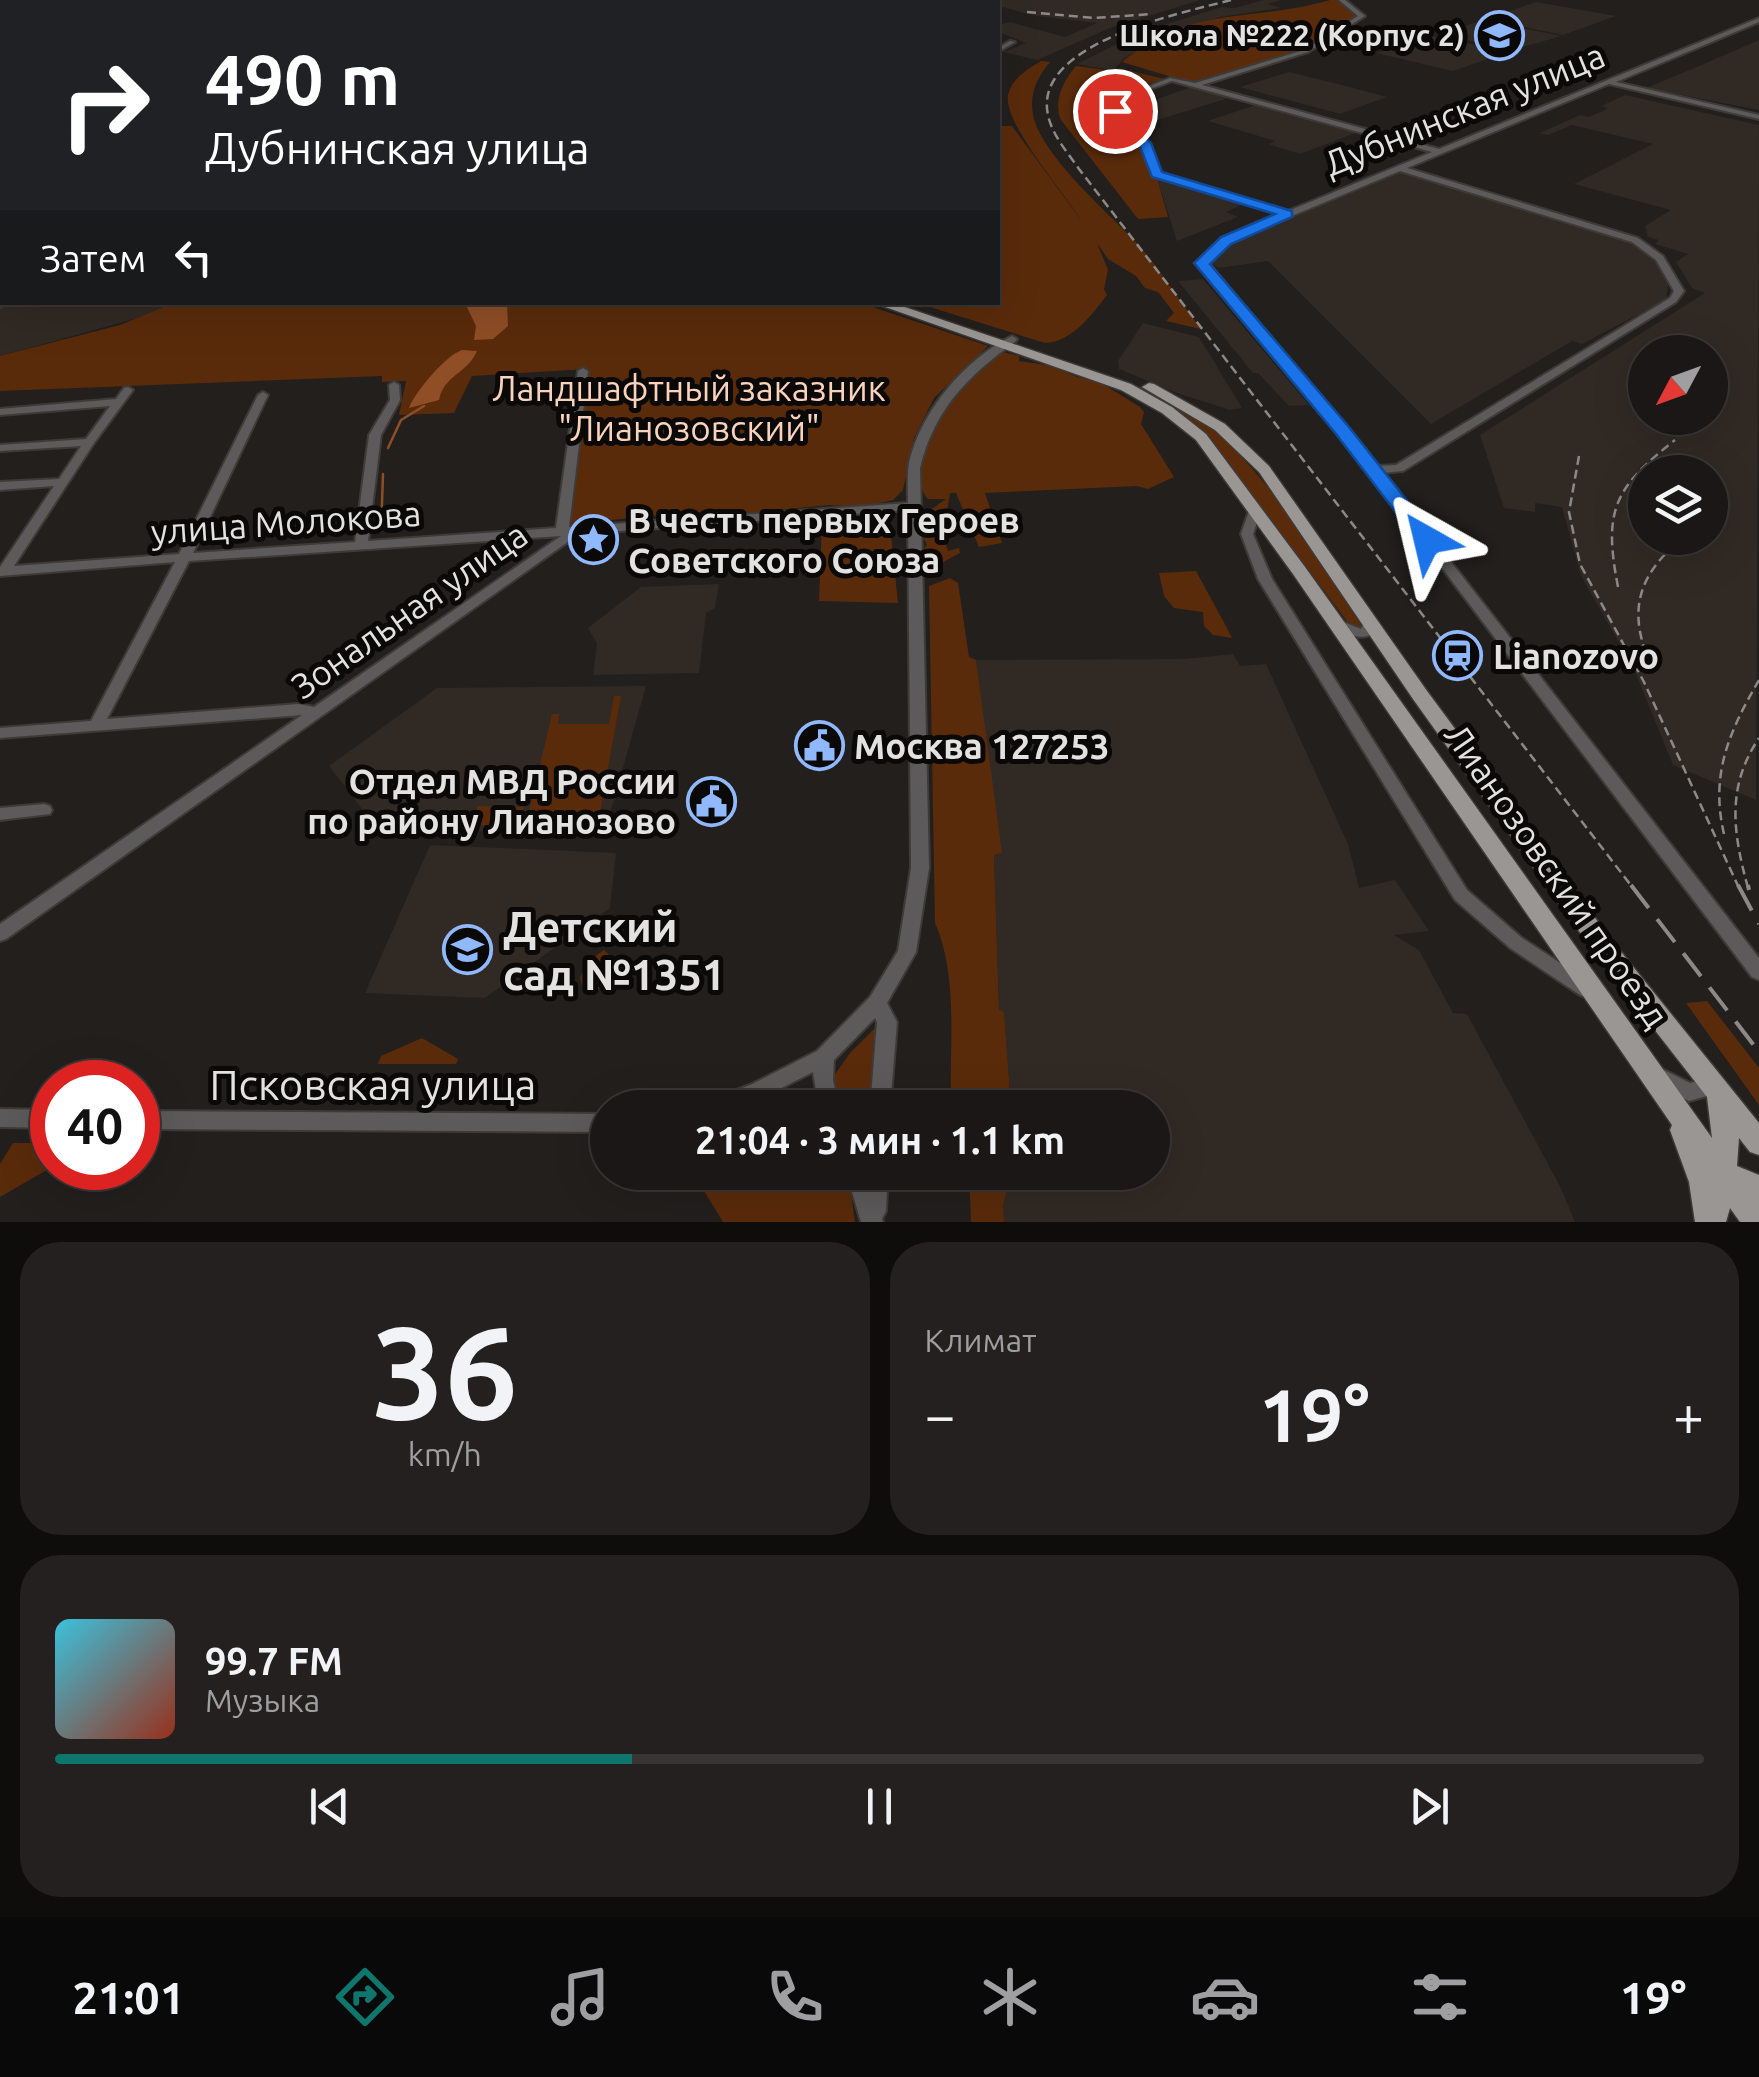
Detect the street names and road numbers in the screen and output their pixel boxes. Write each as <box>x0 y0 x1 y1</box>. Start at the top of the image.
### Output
street label: Дубнинская улица <box>1318 34 1610 184</box>
street label: улица Молокова <box>150 493 422 551</box>
street label: Зональная улица <box>284 514 534 706</box>
street label: Лианозовский проезд <box>1437 715 1677 1035</box>
street label: Псковская улица <box>210 1061 536 1108</box>

